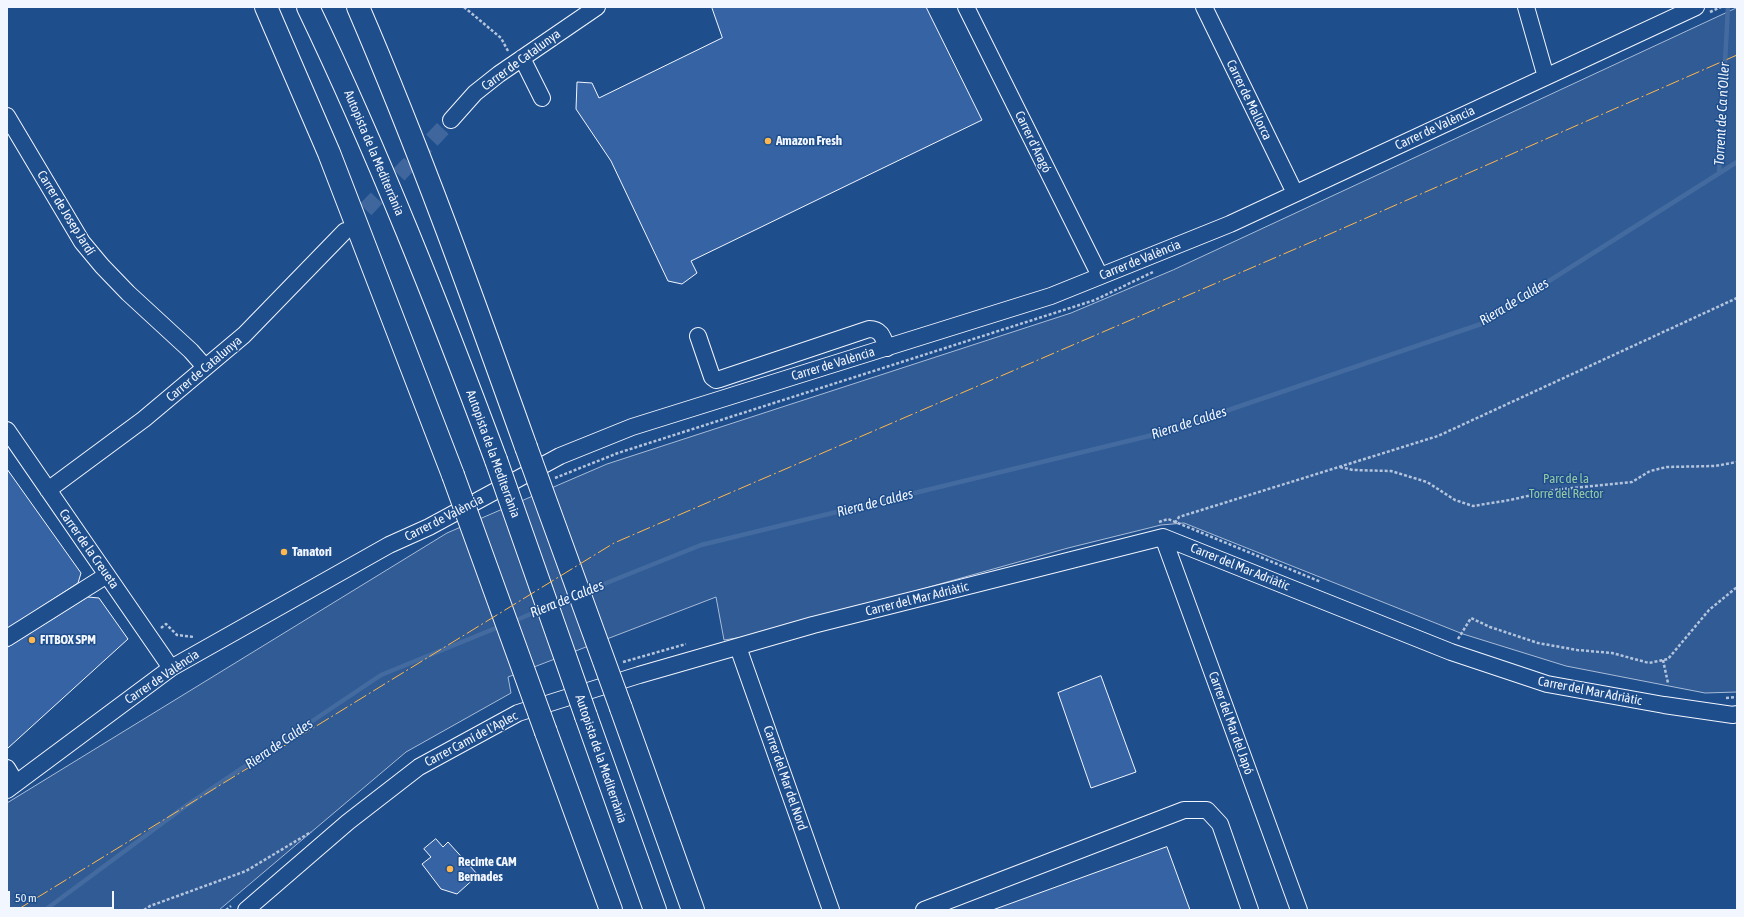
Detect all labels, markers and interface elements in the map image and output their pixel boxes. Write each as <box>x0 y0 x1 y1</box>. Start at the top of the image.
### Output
street label: Carrer de Catalunya <box>478 26 564 94</box>
street label: Carrer de Mallorca <box>1223 57 1275 143</box>
water label: Torrent de Ca n'Oller <box>1711 62 1733 166</box>
street label: Autopista de la Mediterrània <box>340 88 408 218</box>
street label: Carrer de València <box>1393 103 1477 153</box>
street label: Carrer d'Aragó <box>1011 109 1055 175</box>
place label: Amazon Fresh <box>776 133 842 149</box>
marker: Amazon Fresh <box>763 136 773 146</box>
street label: Carrer de Josep Jardí <box>34 168 98 258</box>
street label: Carrer de València <box>1097 237 1183 283</box>
water label: Riera de Caldes <box>1476 275 1552 329</box>
street label: Carrer de Catalunya <box>163 333 245 405</box>
street label: Carrer de València <box>789 344 877 384</box>
street label: Autopista de la Mediterrània <box>463 388 523 520</box>
water label: Riera de Caldes <box>1149 403 1229 443</box>
park label: Parc de la Torre del Rector <box>1529 471 1603 502</box>
water label: Riera de Caldes <box>835 485 915 521</box>
street label: Carrer de València <box>402 491 486 545</box>
street label: Carrer de la Creueta <box>56 506 122 592</box>
street label: Carrer del Mar Adriàtic <box>1188 540 1292 594</box>
place label: Tanatori <box>292 544 332 560</box>
marker: Tanatori <box>279 547 289 557</box>
water label: Riera de Caldes <box>528 577 606 621</box>
street label: Carrer del Mar Adriàtic <box>864 579 970 619</box>
place label: FITBOX SPM <box>40 632 96 648</box>
marker: FITBOX SPM <box>27 635 37 645</box>
street label: Carrer de València <box>122 646 202 708</box>
street label: Carrer del Mar del Japó <box>1205 669 1257 777</box>
street label: Carrer del Mar Adriàtic <box>1537 673 1643 709</box>
street label: Autopista de la Mediterrània <box>572 693 630 825</box>
street label: Carrer Camí de l'Aplec <box>422 708 520 770</box>
water label: Riera de Caldes <box>242 715 316 773</box>
street label: Carrer del Mar del Nord <box>760 724 810 832</box>
place label: Recinte CAM Bernades <box>458 854 517 885</box>
marker: Recinte CAM Bernades <box>445 864 455 874</box>
scale bar <box>10 883 116 909</box>
text: 50 m <box>15 891 37 905</box>

